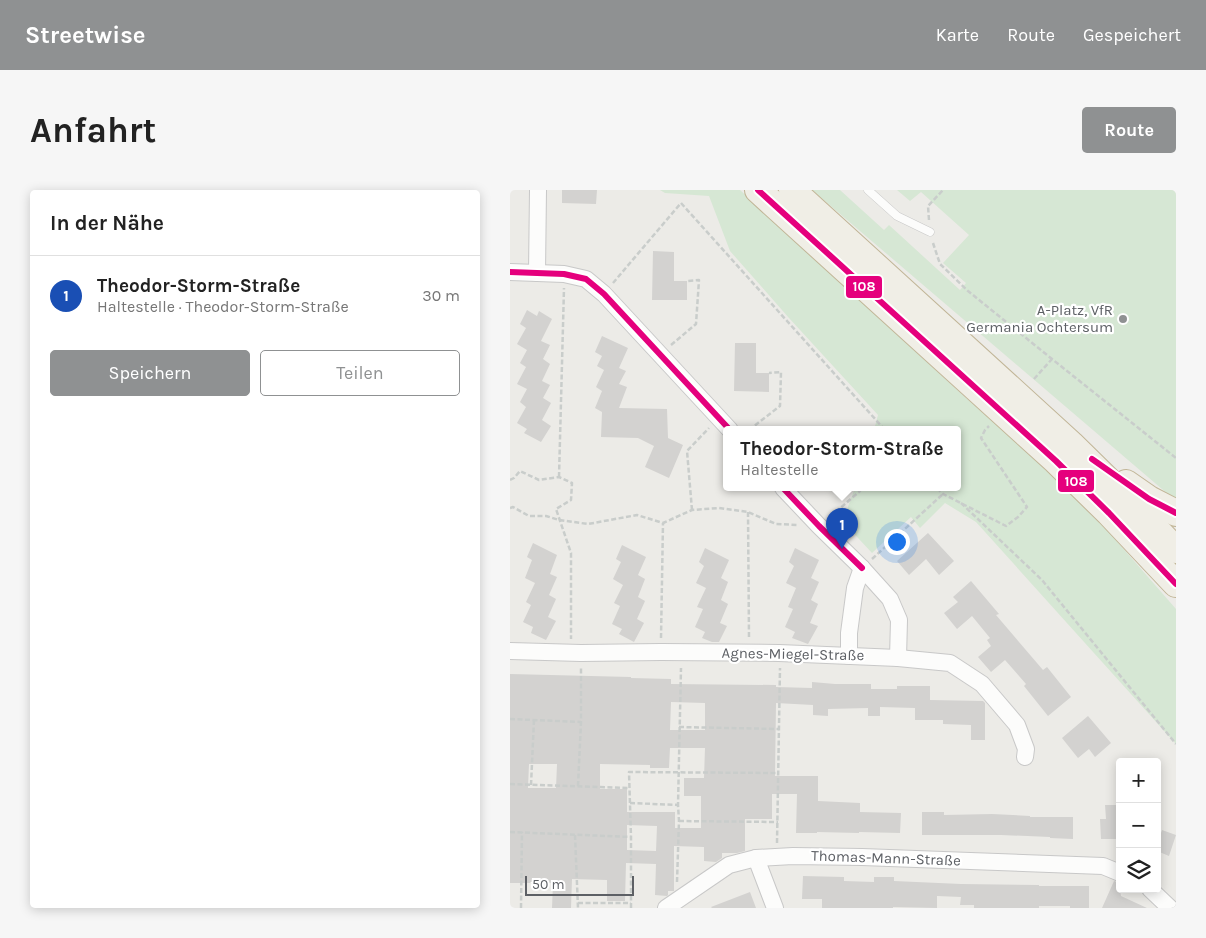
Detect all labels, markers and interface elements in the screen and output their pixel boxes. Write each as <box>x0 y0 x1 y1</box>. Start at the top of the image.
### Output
text: Streetwise <box>25 21 146 49</box>
text: Karte <box>936 24 979 46</box>
text: Route <box>1007 24 1055 46</box>
text: Gespeichert <box>1083 24 1181 46</box>
button: Route <box>1082 107 1176 153</box>
text: Anfahrt <box>30 110 156 151</box>
text: In der Nähe <box>50 211 164 235</box>
text: Theodor-Storm-Straße <box>97 275 300 297</box>
line badge: 108 <box>845 275 883 299</box>
text: 108 <box>853 278 875 295</box>
text: 1 <box>63 286 69 305</box>
text: 30 m <box>422 286 460 305</box>
text: Haltestelle · Theodor-Storm-Straße <box>97 297 349 316</box>
place label: A-Platz, VfR Germania Ochtersum <box>966 301 1113 336</box>
marker: A-Platz, VfR Germania Ochtersum <box>1117 313 1129 325</box>
button: Speichern <box>50 350 250 396</box>
button: Teilen <box>260 350 460 396</box>
popup <box>723 426 961 491</box>
text: Theodor-Storm-Straße <box>740 438 944 460</box>
text: Haltestelle <box>740 460 818 479</box>
line badge: 108 <box>1057 469 1095 493</box>
text: 108 <box>1065 473 1087 490</box>
pin: 1 <box>826 508 858 549</box>
your location <box>884 529 910 555</box>
street label: Agnes-Miegel-Straße <box>722 644 864 664</box>
map controls <box>1116 758 1161 893</box>
button: + <box>1116 758 1161 803</box>
button: − <box>1116 803 1161 848</box>
street label: Thomas-Mann-Straße <box>811 846 961 870</box>
button: layers <box>1116 848 1161 893</box>
scale bar <box>525 873 634 896</box>
text: 50 m <box>532 876 565 893</box>

